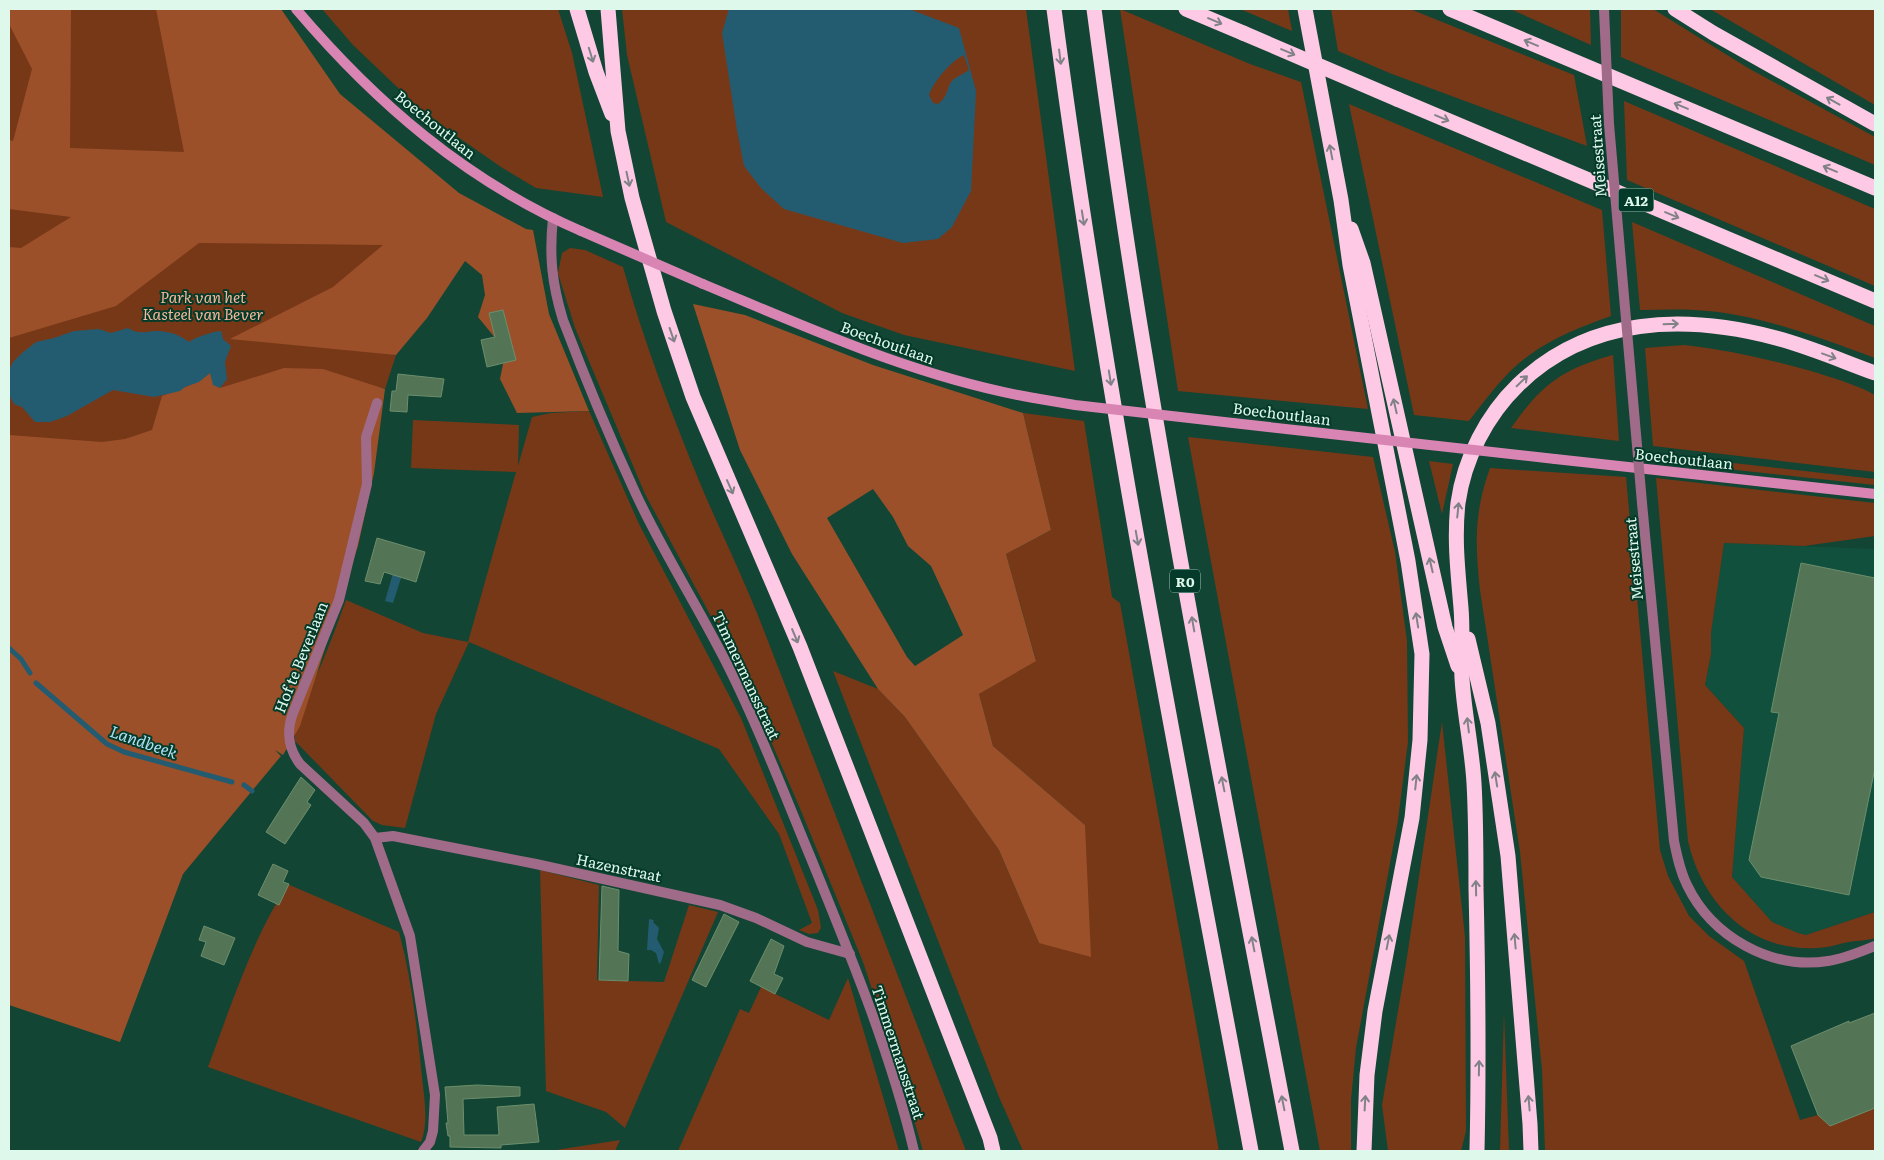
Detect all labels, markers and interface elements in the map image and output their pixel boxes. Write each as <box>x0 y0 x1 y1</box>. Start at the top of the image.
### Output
one-way arrow <box>1207 17 1222 26</box>
one-way arrow <box>1524 37 1539 47</box>
one-way arrow <box>587 47 597 63</box>
one-way arrow <box>1280 48 1295 58</box>
one-way arrow <box>1055 49 1065 65</box>
street label: Boechoutlaan <box>390 84 482 164</box>
one-way arrow <box>1825 96 1840 106</box>
one-way arrow <box>1673 100 1688 109</box>
one-way arrow <box>1434 113 1449 123</box>
street label: Meisestraat <box>1583 114 1611 198</box>
one-way arrow <box>1326 144 1335 160</box>
one-way arrow <box>1823 164 1838 173</box>
one-way arrow <box>624 170 633 186</box>
road number: A12 <box>1618 188 1654 212</box>
one-way arrow <box>1079 210 1089 226</box>
one-way arrow <box>1664 210 1679 220</box>
one-way arrow <box>1814 274 1829 283</box>
park label: Park van het Kasteel van Bever <box>143 285 263 325</box>
street label: Boechoutlaan <box>838 314 938 370</box>
one-way arrow <box>1662 320 1678 329</box>
one-way arrow <box>668 327 677 342</box>
one-way arrow <box>1821 352 1836 361</box>
one-way arrow <box>1105 370 1115 386</box>
one-way arrow <box>1516 375 1529 387</box>
street label: Boechoutlaan <box>1232 396 1332 430</box>
one-way arrow <box>1390 399 1399 415</box>
street label: Boechoutlaan <box>1634 441 1734 475</box>
one-way arrow <box>726 479 735 494</box>
one-way arrow <box>1453 502 1463 518</box>
street label: Meisestraat <box>1618 517 1648 601</box>
one-way arrow <box>1133 530 1143 546</box>
one-way arrow <box>1426 557 1435 573</box>
road number: R0 <box>1170 570 1200 592</box>
street label: Hof te Beverlaan <box>267 598 333 716</box>
street label: Timmermansstraat <box>707 607 787 743</box>
one-way arrow <box>1412 612 1422 628</box>
one-way arrow <box>1188 617 1198 633</box>
one-way arrow <box>791 628 800 643</box>
water label: Landbeek <box>107 718 181 764</box>
one-way arrow <box>1463 718 1473 734</box>
one-way arrow <box>1491 772 1501 788</box>
one-way arrow <box>1411 774 1421 790</box>
one-way arrow <box>1217 776 1227 792</box>
street label: Hazenstraat <box>574 847 664 887</box>
one-way arrow <box>1472 880 1481 896</box>
one-way arrow <box>1511 933 1520 949</box>
one-way arrow <box>1384 934 1393 950</box>
one-way arrow <box>1247 936 1257 952</box>
street label: Timmermansstraat <box>866 982 932 1122</box>
one-way arrow <box>1474 1060 1483 1076</box>
one-way arrow <box>1361 1095 1370 1111</box>
one-way arrow <box>1524 1095 1533 1111</box>
one-way arrow <box>1277 1096 1287 1112</box>

